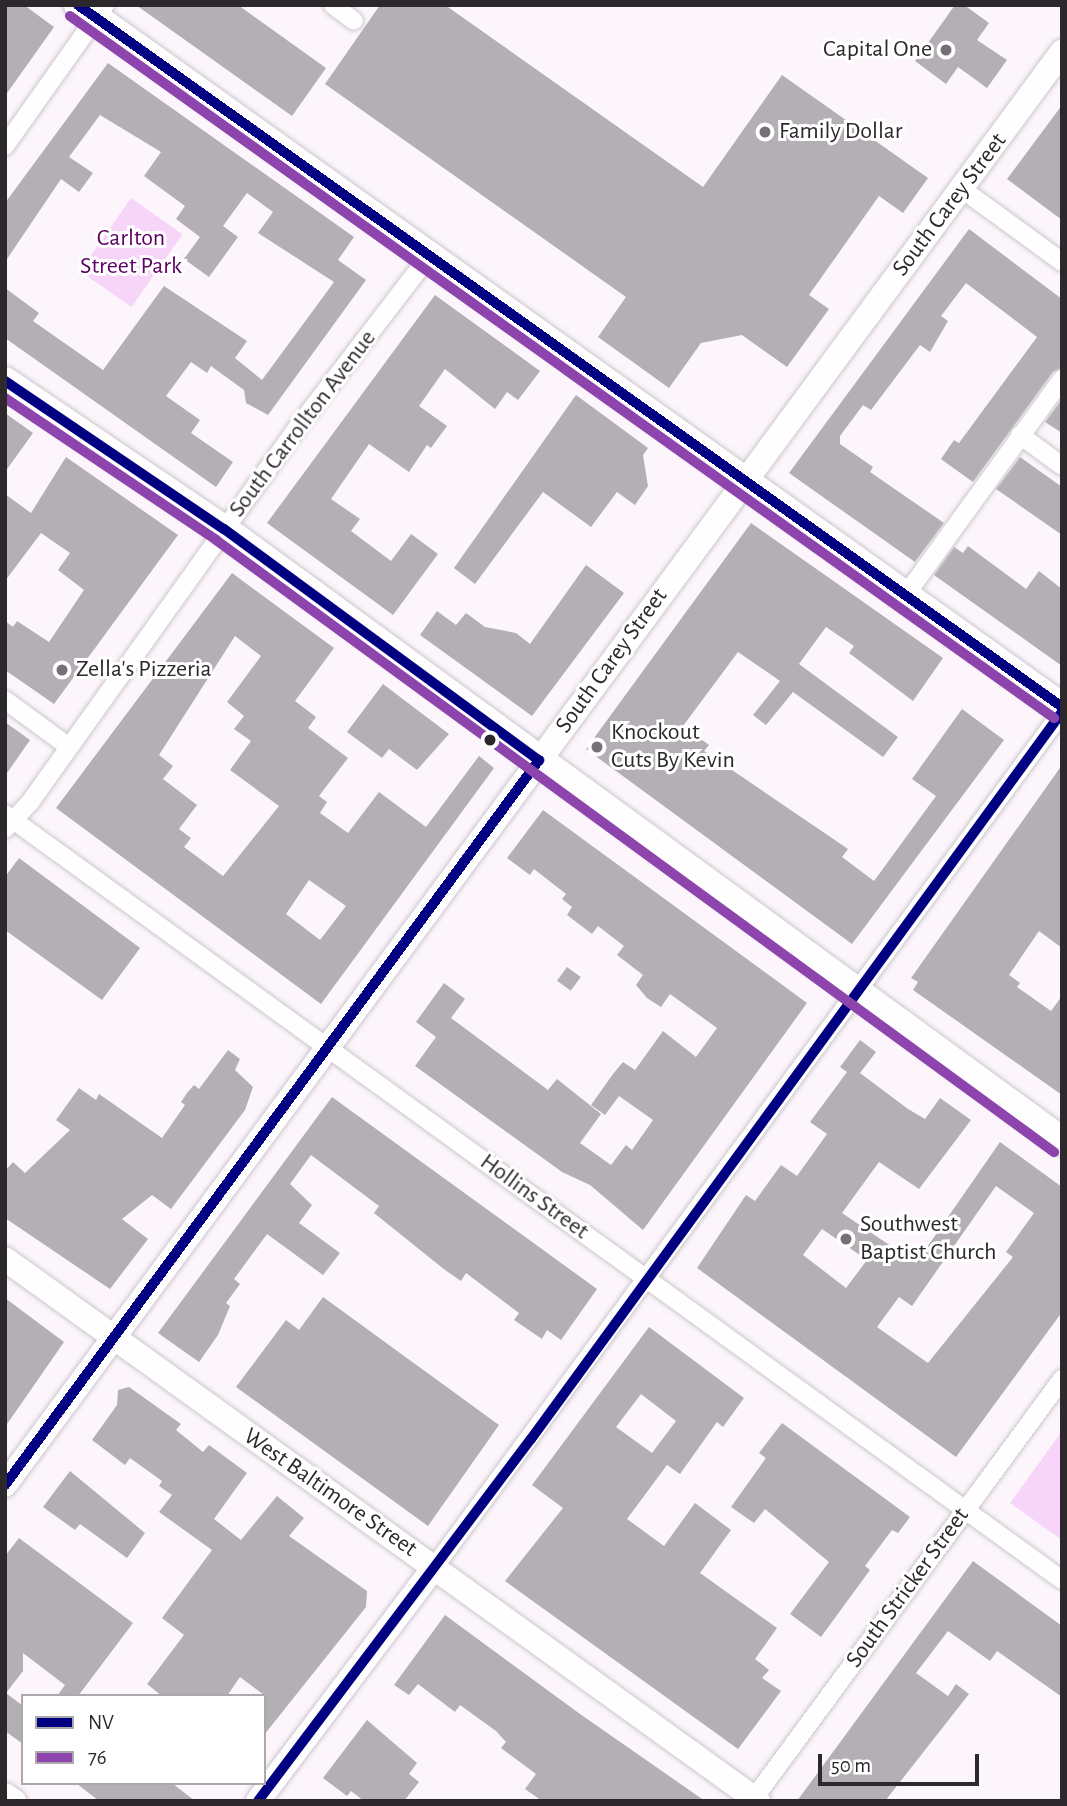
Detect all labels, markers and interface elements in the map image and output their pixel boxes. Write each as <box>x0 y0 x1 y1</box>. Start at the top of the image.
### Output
place label: Capital One <box>823 36 932 64</box>
marker: Capital One <box>938 42 954 58</box>
place label: Family Dollar <box>779 118 902 146</box>
marker: Family Dollar <box>757 124 773 140</box>
street label: South Carey Street <box>887 128 1013 282</box>
park label: Carlton Street Park <box>80 225 182 281</box>
street label: South Carrollton Avenue <box>223 325 383 523</box>
street label: South Carey Street <box>550 583 674 739</box>
place label: Zella's Pizzeria <box>76 656 212 684</box>
marker: Zella's Pizzeria <box>54 662 70 678</box>
place label: Knockout Cuts By Kevin <box>611 719 735 775</box>
unlabelled marker <box>483 733 497 747</box>
marker: Knockout Cuts By Kevin <box>589 739 605 755</box>
street label: Hollins Street <box>474 1148 594 1246</box>
place label: Southwest Baptist Church <box>860 1211 997 1267</box>
marker: Southwest Baptist Church <box>838 1231 854 1247</box>
street label: West Baltimore Street <box>238 1422 422 1564</box>
street label: South Stricker Street <box>840 1502 976 1674</box>
legend <box>21 1694 266 1785</box>
text: NV <box>88 1712 114 1733</box>
scale bar <box>822 1740 983 1784</box>
text: 76 <box>88 1747 107 1768</box>
text: 50 m <box>831 1755 871 1776</box>

